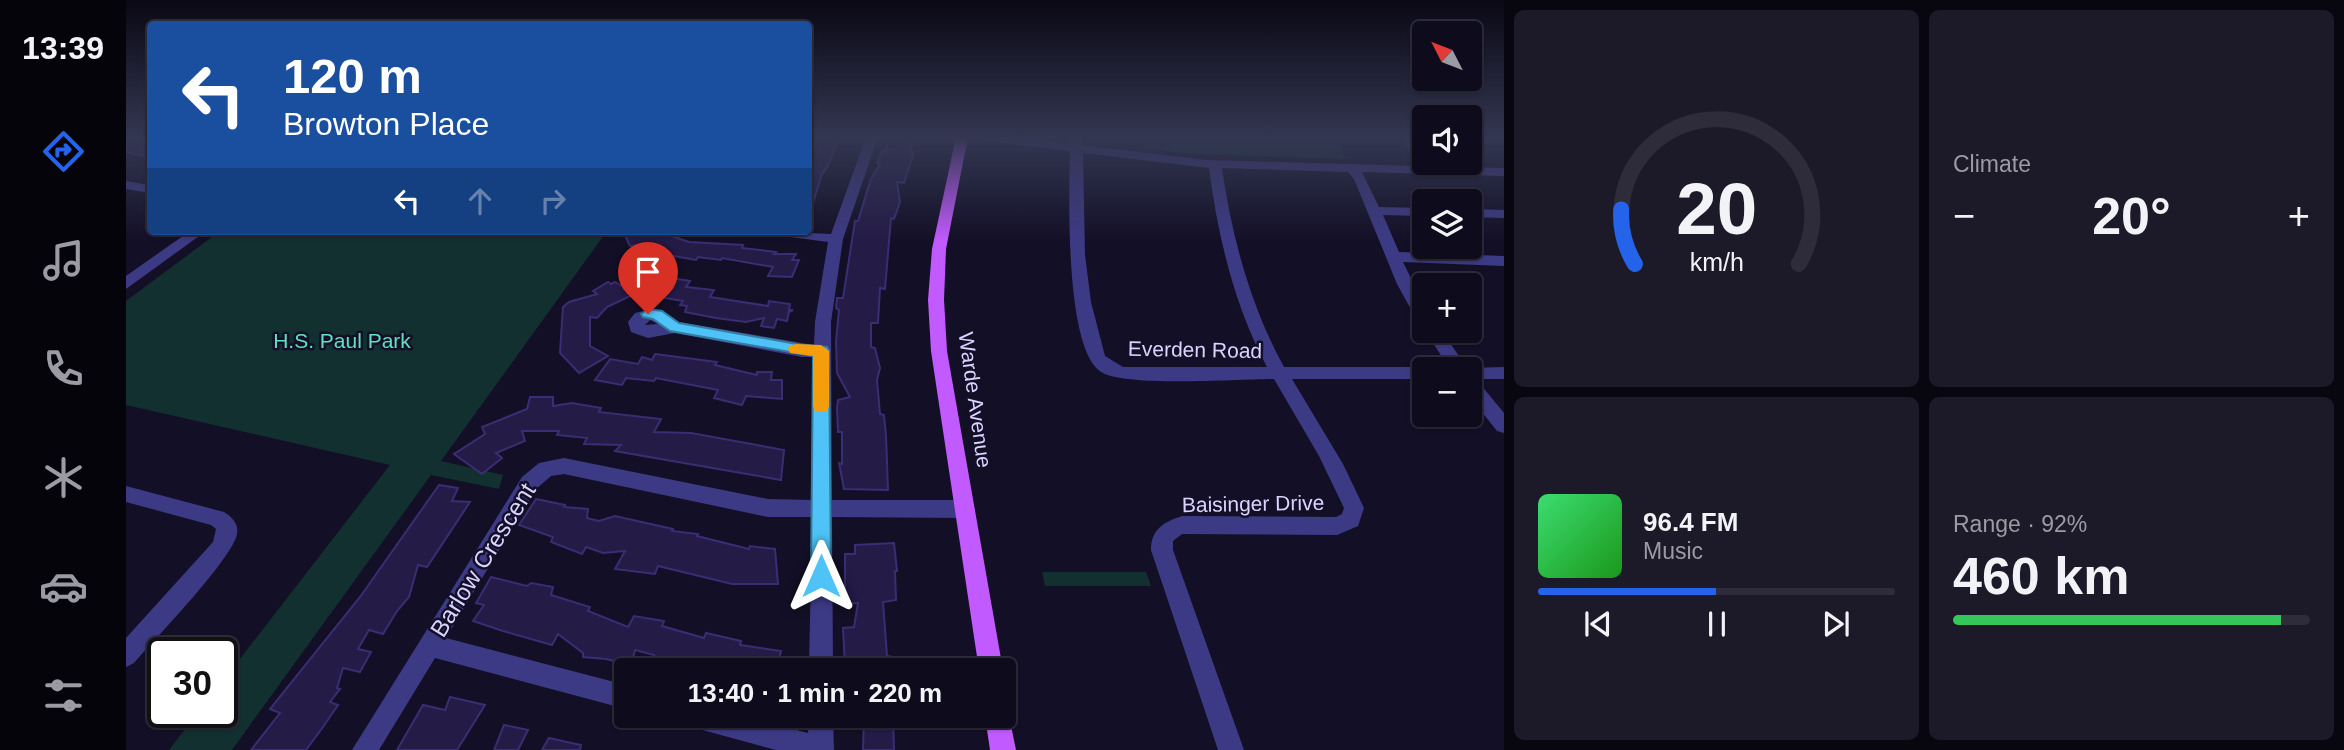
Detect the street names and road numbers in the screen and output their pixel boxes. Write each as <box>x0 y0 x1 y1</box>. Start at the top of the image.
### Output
street label: Warde Avenue <box>955 331 996 469</box>
street label: Everden Road <box>1128 337 1262 362</box>
street label: Barlow Crescent <box>424 478 541 642</box>
street label: Baisinger Drive <box>1182 491 1324 516</box>

